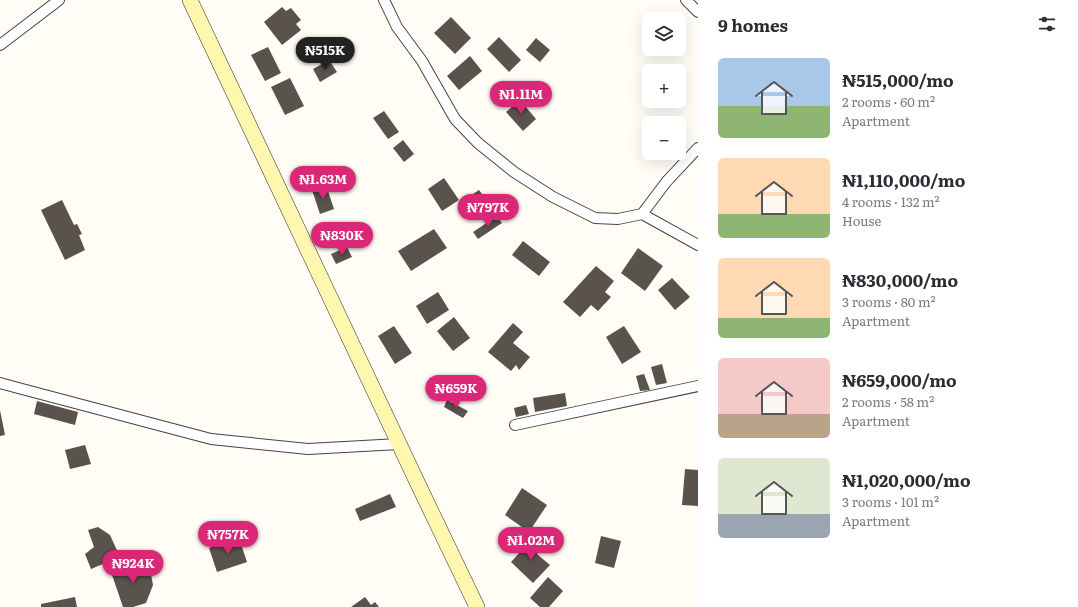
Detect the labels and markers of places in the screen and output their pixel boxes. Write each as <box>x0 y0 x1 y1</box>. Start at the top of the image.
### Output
pin: ₦515K <box>297 37 353 71</box>
pin: ₦1.11M <box>488 81 554 115</box>
pin: ₦1.63M <box>290 166 356 200</box>
pin: ₦797K <box>460 194 516 228</box>
pin: ₦830K <box>314 222 370 256</box>
pin: ₦659K <box>428 375 484 409</box>
pin: ₦757K <box>200 521 256 555</box>
pin: ₦1.02M <box>498 527 564 561</box>
pin: ₦924K <box>105 550 161 584</box>

